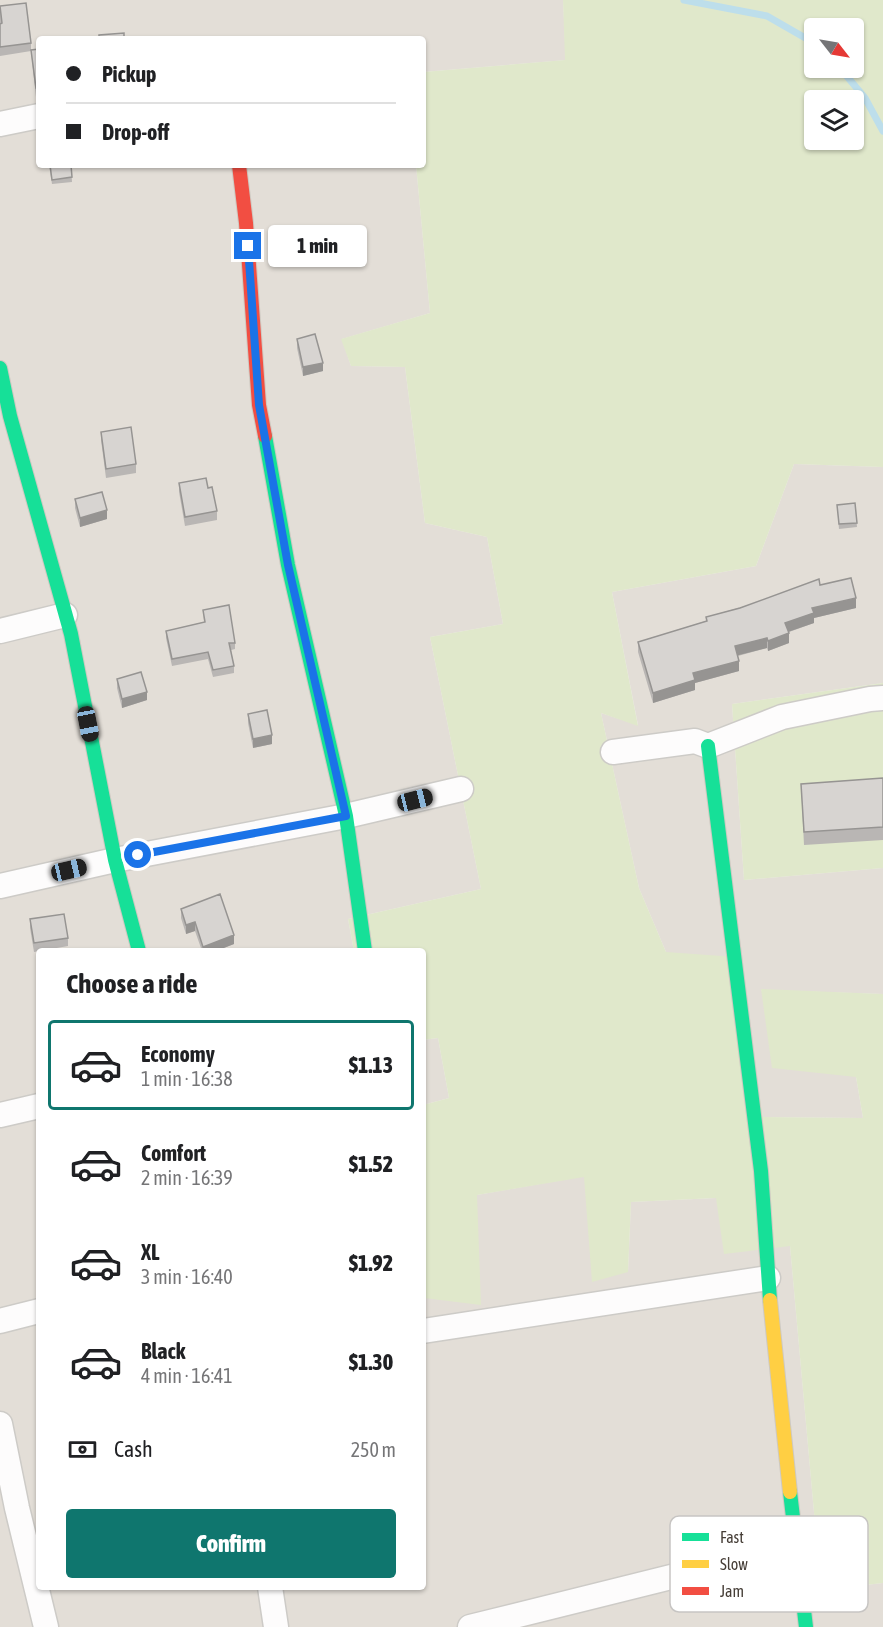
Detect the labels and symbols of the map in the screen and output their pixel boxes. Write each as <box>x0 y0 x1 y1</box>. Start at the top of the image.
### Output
north arrow <box>804 18 864 78</box>
callout: 1 min <box>269 225 368 267</box>
route end <box>234 232 261 259</box>
car <box>76 705 100 743</box>
car <box>395 787 435 813</box>
route start <box>124 841 151 868</box>
car <box>49 857 89 883</box>
legend <box>670 1516 868 1612</box>
text: Fast <box>720 1528 744 1546</box>
text: Slow <box>720 1555 748 1573</box>
text: Jam <box>720 1582 744 1600</box>

